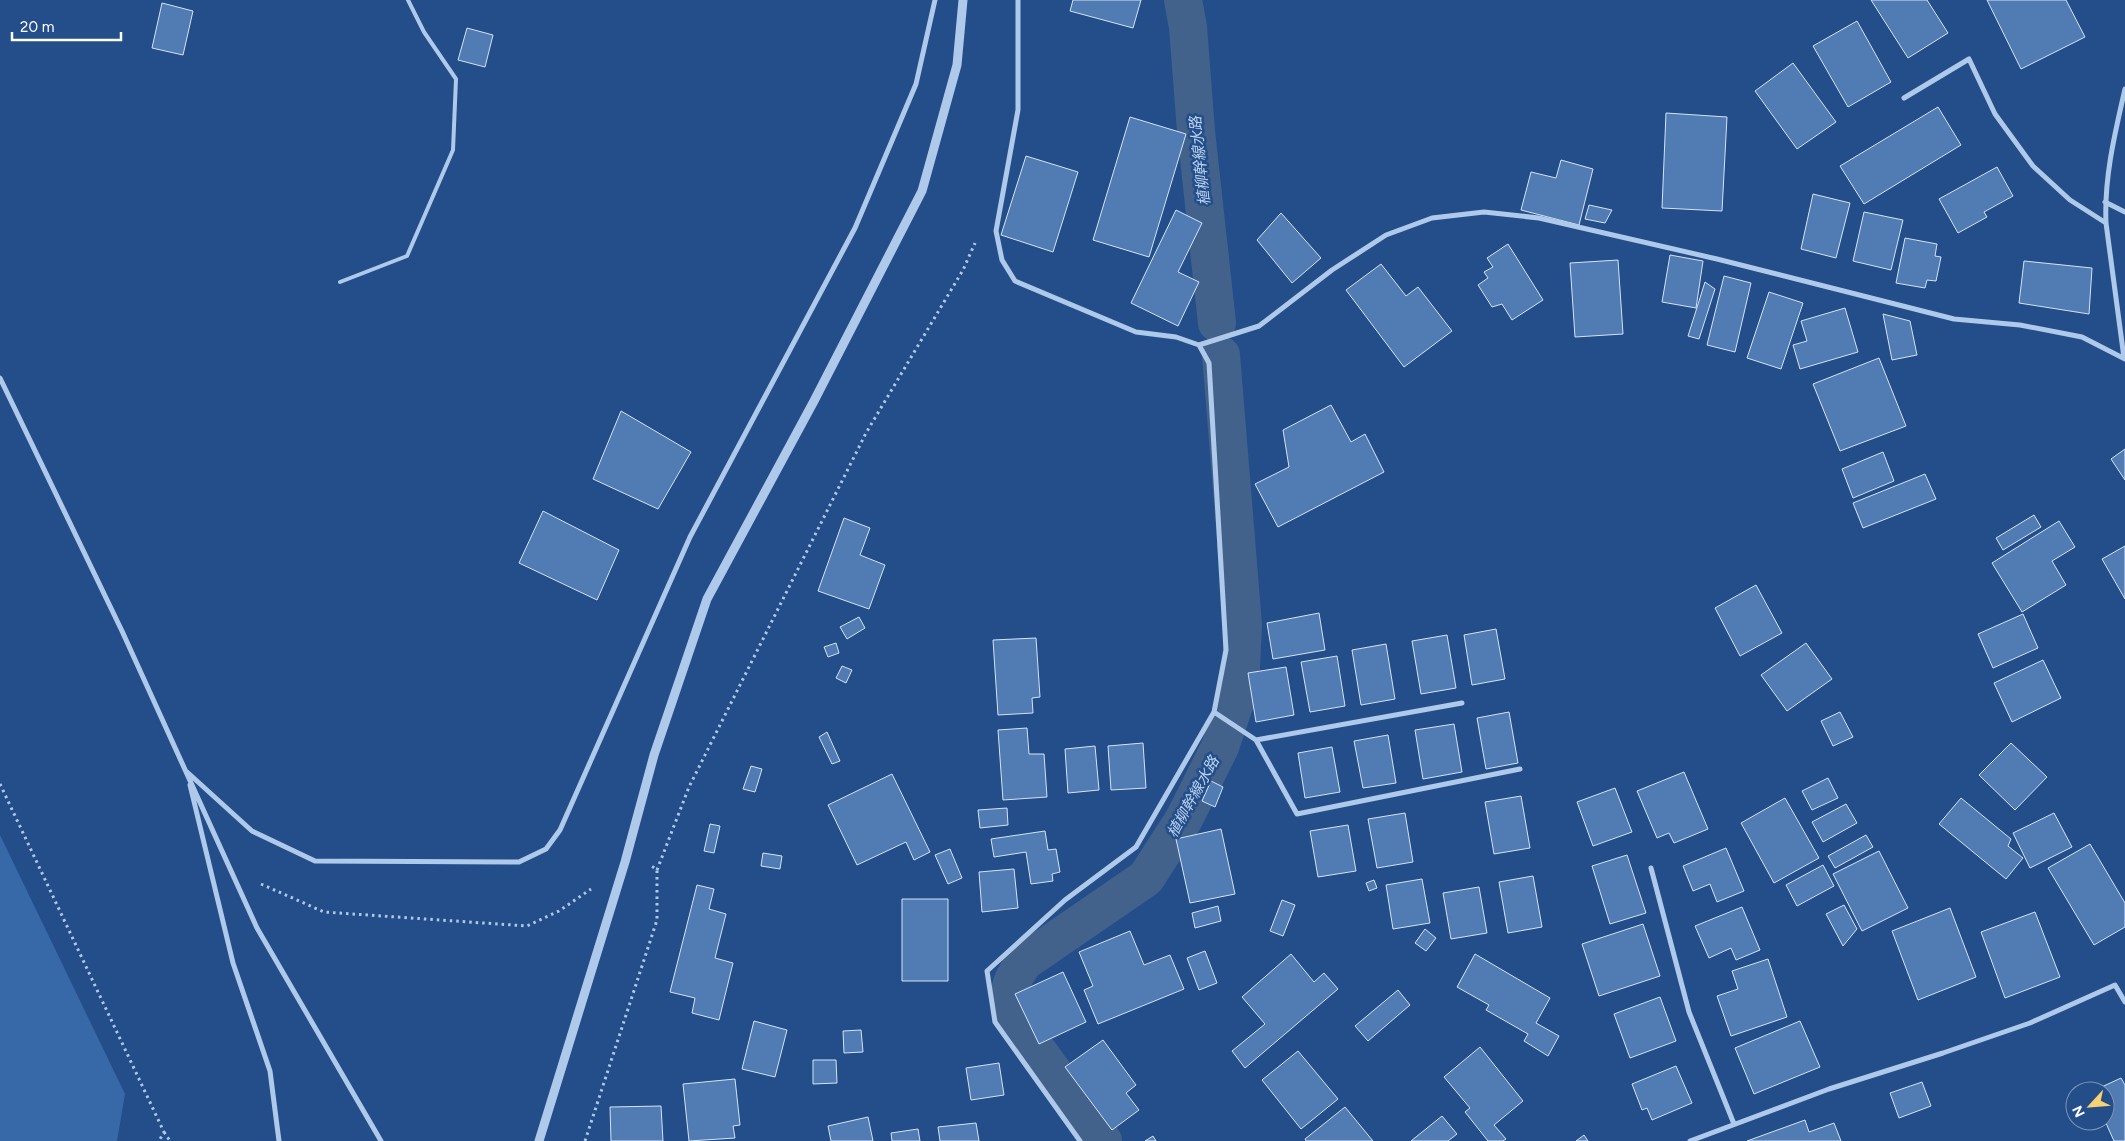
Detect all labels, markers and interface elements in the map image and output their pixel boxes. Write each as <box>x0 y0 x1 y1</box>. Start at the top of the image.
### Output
scale bar <box>12 10 121 42</box>
text: 20 m <box>20 18 54 36</box>
water label: 植柳幹線水路 <box>1186 113 1214 207</box>
water label: 植柳幹線水路 <box>1163 752 1224 841</box>
north arrow <box>2065 1081 2115 1131</box>
text: N <box>2069 1103 2089 1120</box>

